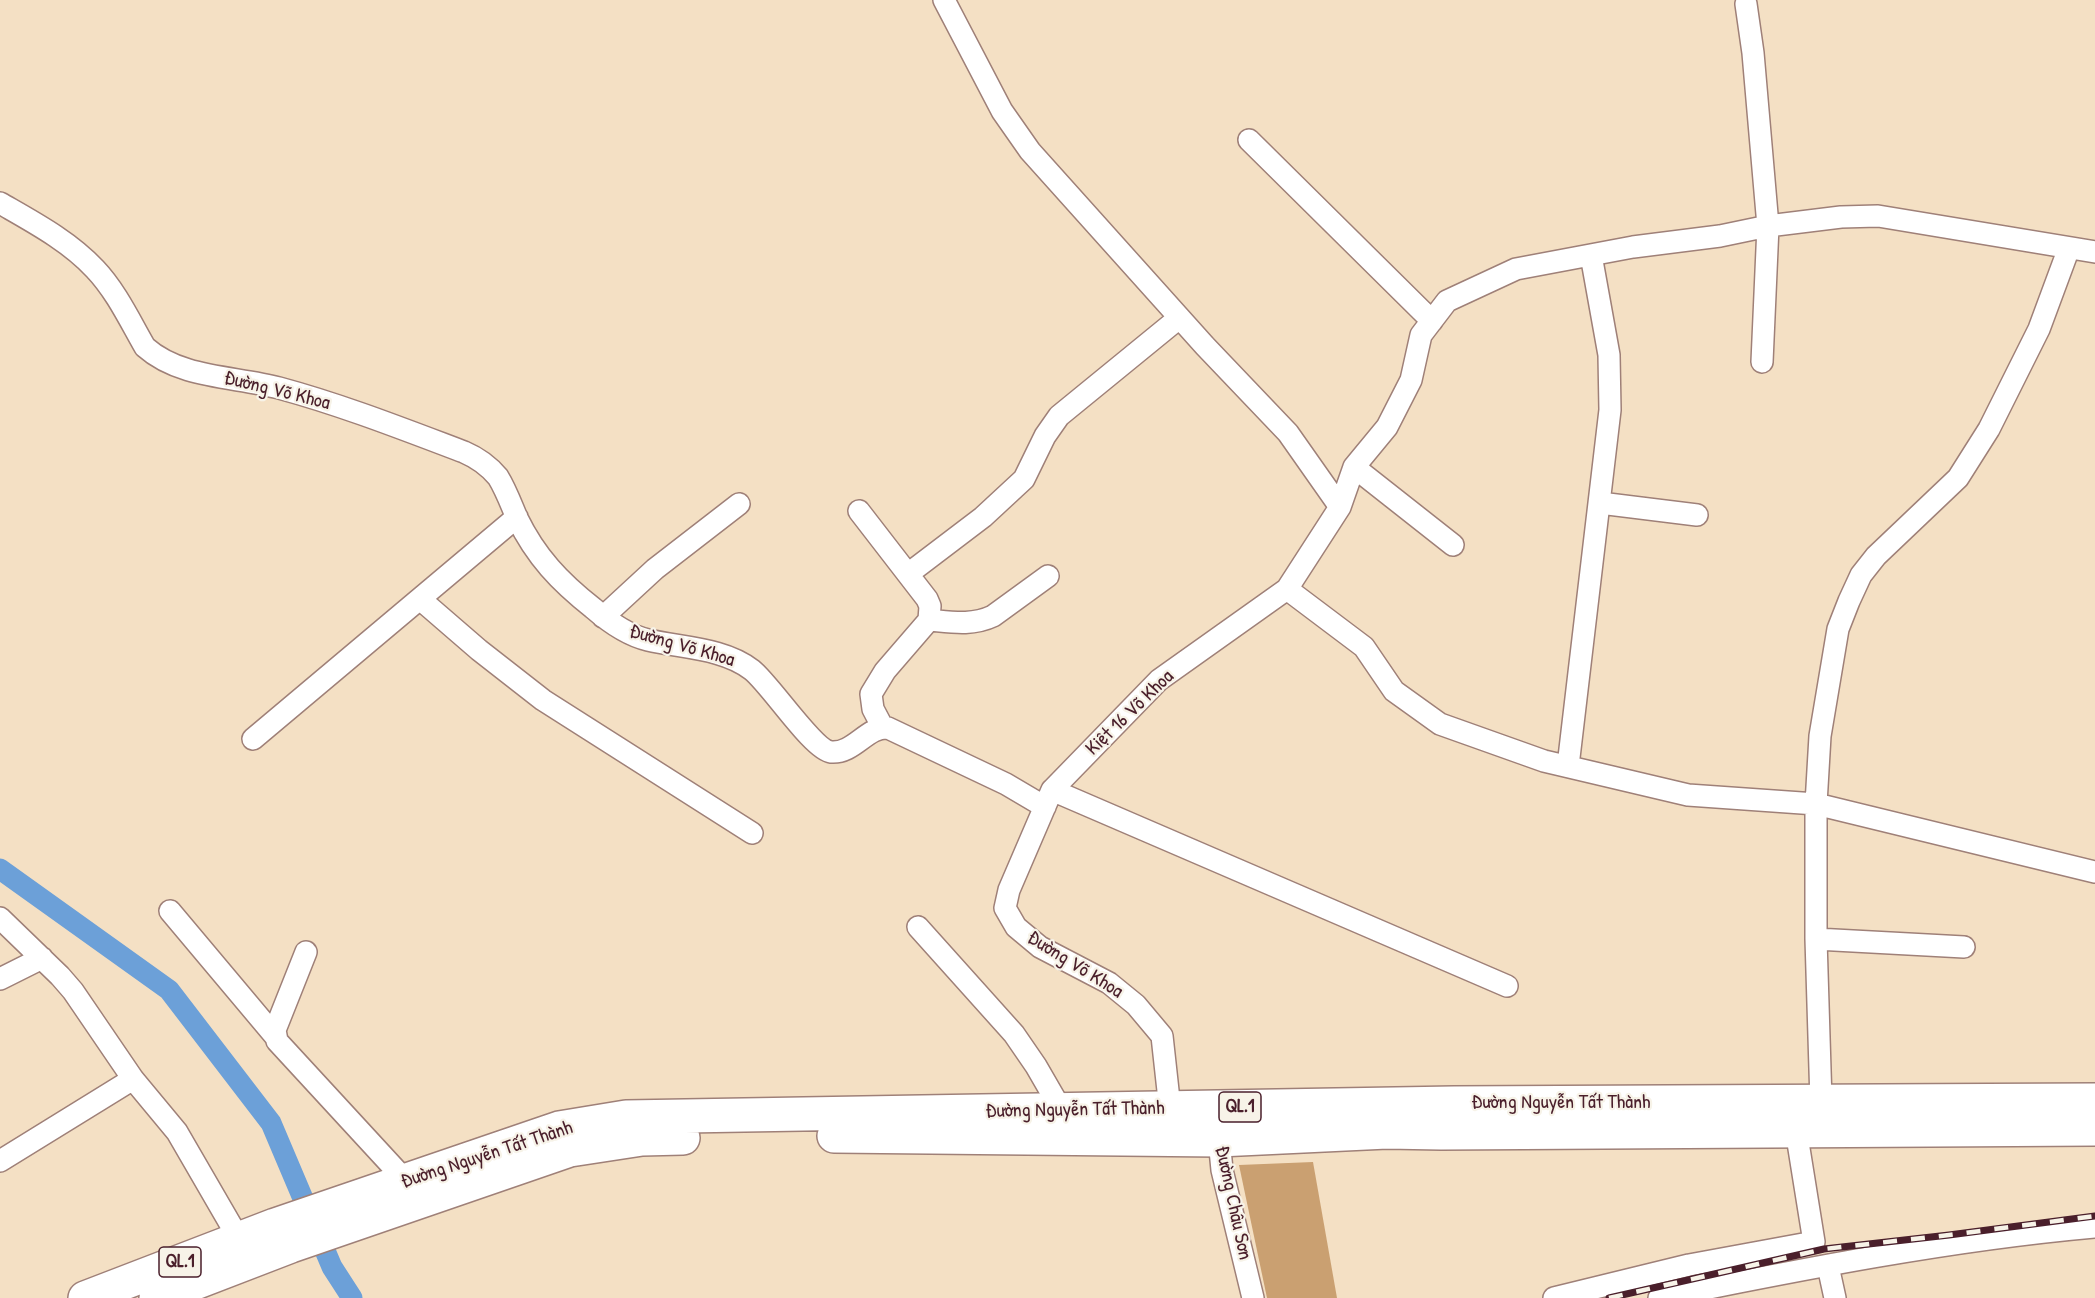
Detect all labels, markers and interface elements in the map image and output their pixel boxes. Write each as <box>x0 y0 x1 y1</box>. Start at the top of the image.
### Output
street label: Đường Võ Khoa <box>222 366 332 416</box>
street label: Đường Võ Khoa <box>627 620 737 672</box>
street label: Kiệt 16 Võ Khoa <box>1081 665 1179 761</box>
street label: Đường Võ Khoa <box>1023 926 1127 1004</box>
street label: Đường Nguyễn Tất Thành <box>1472 1091 1650 1115</box>
road number: QL.1 <box>1219 1092 1261 1122</box>
street label: Đường Nguyễn Tất Thành <box>985 1096 1165 1124</box>
street label: Đường Nguyễn Tất Thành <box>398 1116 576 1194</box>
street label: Đường Châu Sơn <box>1209 1144 1257 1262</box>
road number: QL.1 <box>159 1247 201 1277</box>

